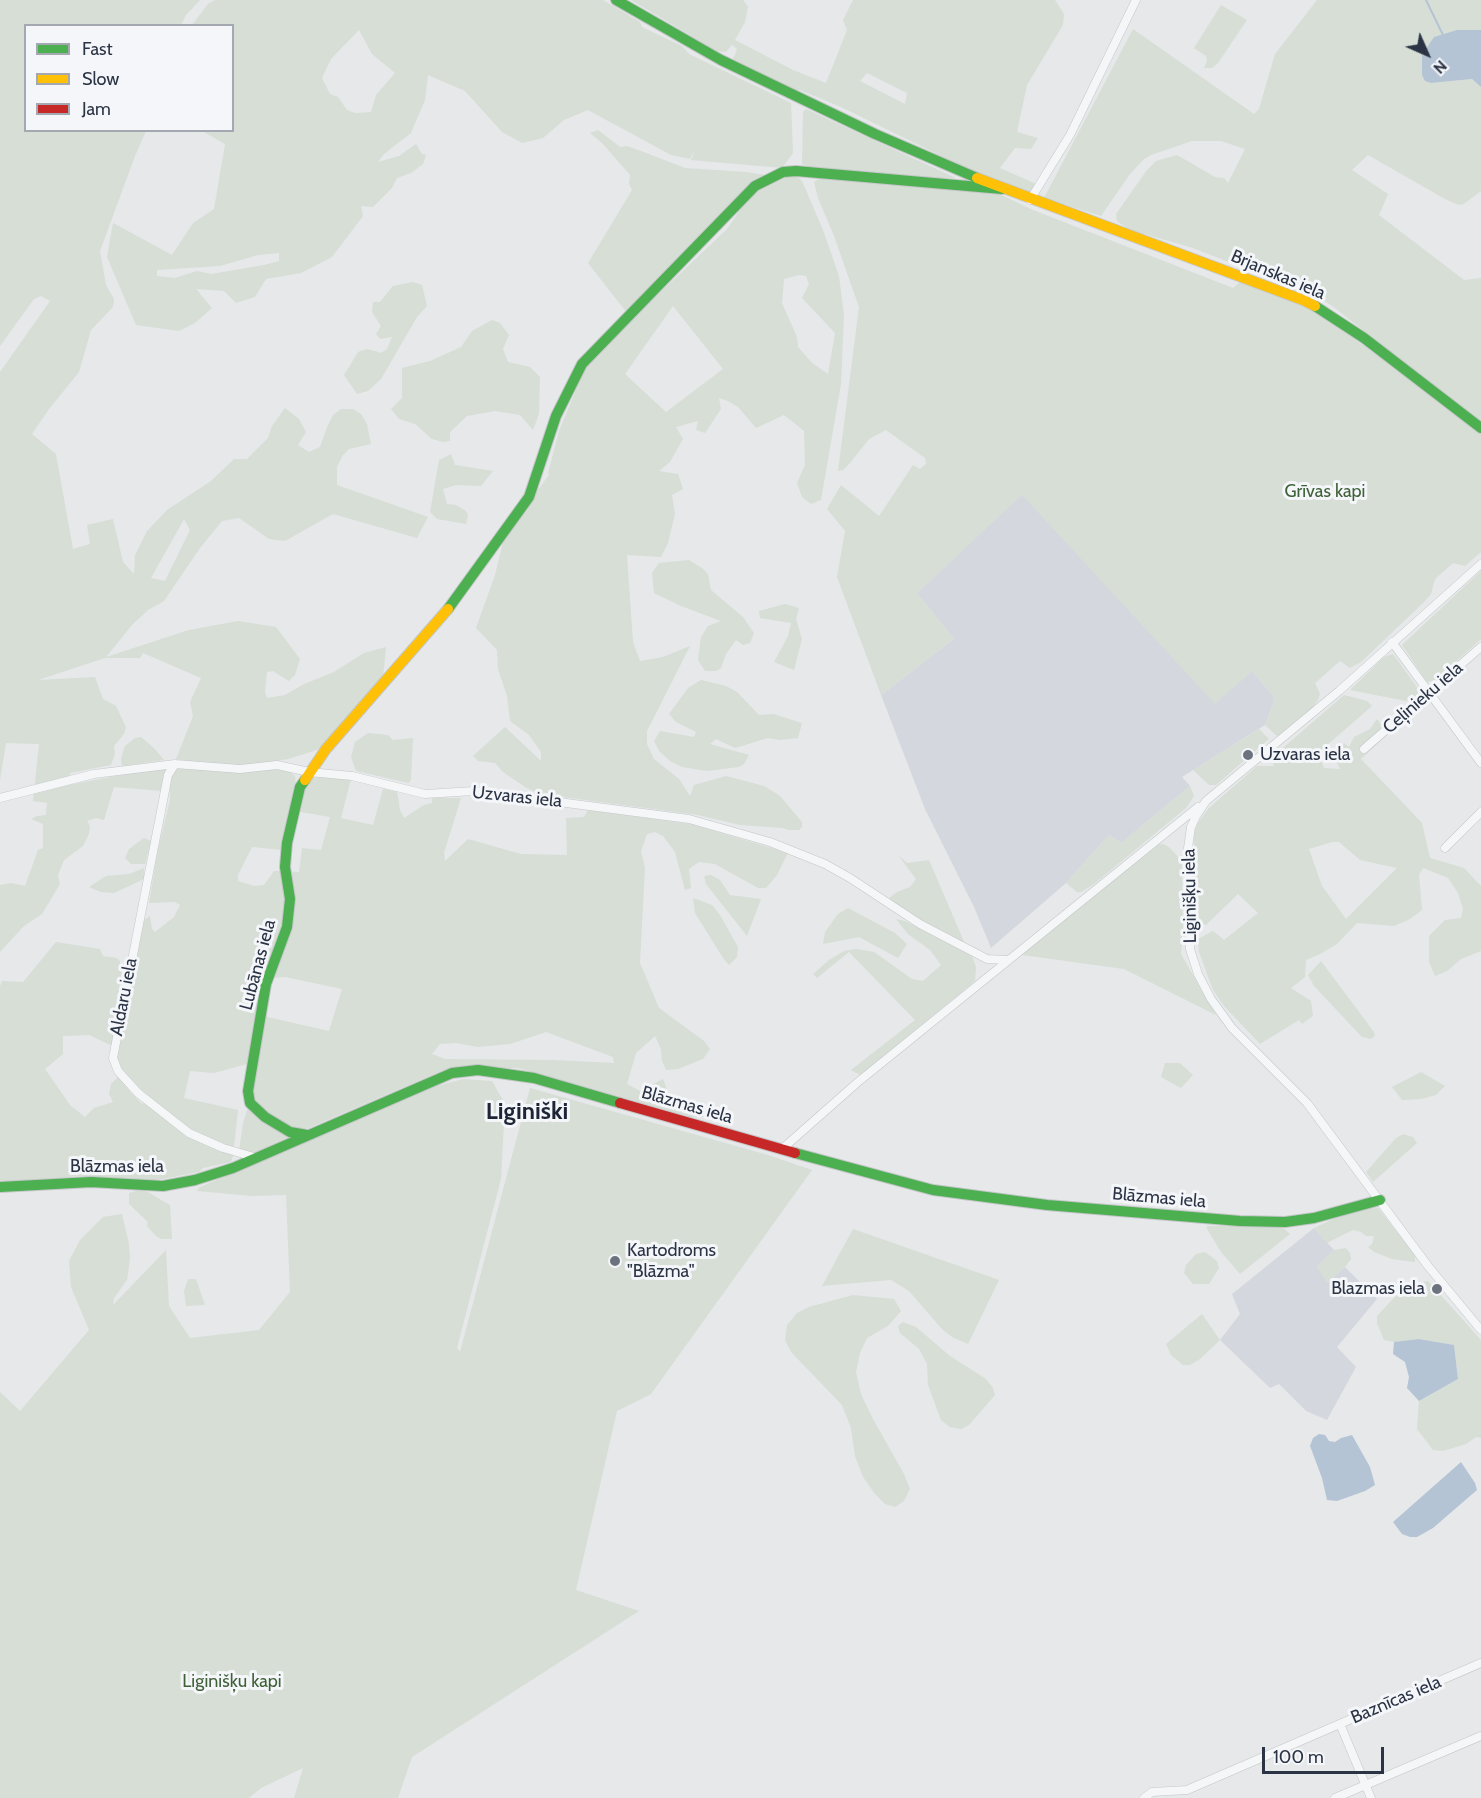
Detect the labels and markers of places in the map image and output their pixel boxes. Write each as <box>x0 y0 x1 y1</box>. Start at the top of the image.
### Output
place label: Uzvaras iela <box>1260 744 1350 766</box>
marker: Uzvaras iela <box>1241 748 1255 762</box>
place label: Kartodroms "Blāzma" <box>627 1240 716 1282</box>
marker: Kartodroms "Blāzma" <box>608 1254 622 1268</box>
place label: Blazmas iela <box>1331 1278 1425 1300</box>
marker: Blazmas iela <box>1430 1282 1444 1296</box>

